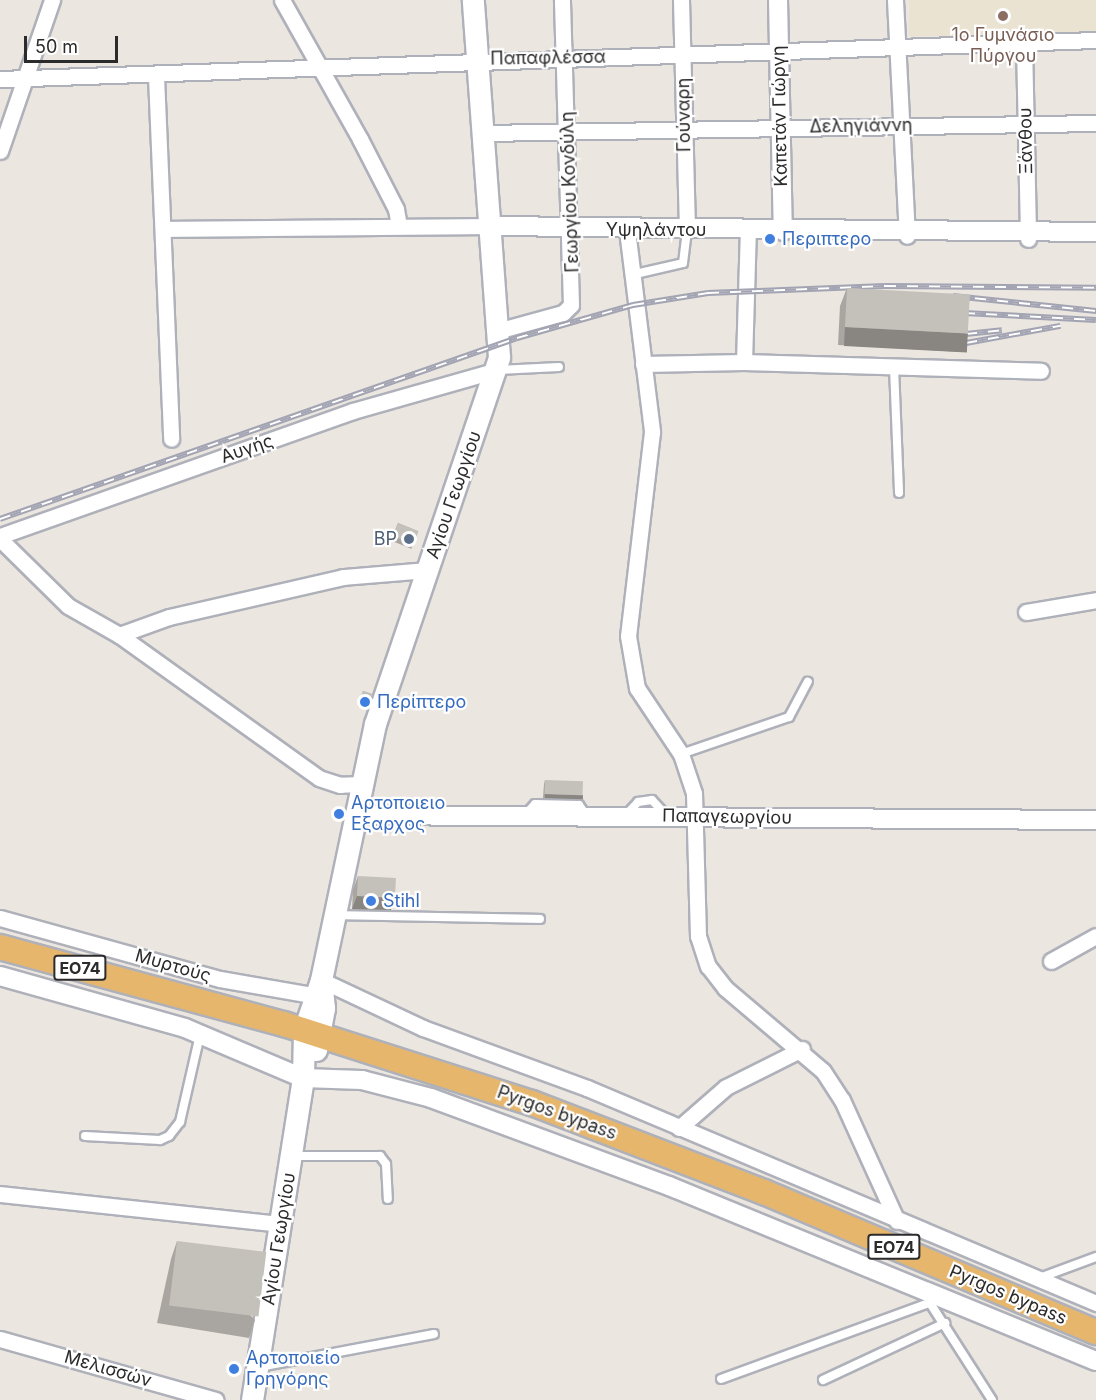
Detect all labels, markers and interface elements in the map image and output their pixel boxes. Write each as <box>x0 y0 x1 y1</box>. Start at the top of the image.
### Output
marker: 1ο Γυμνάσιο Πύργου <box>996 9 1010 23</box>
scale bar <box>27 24 122 62</box>
place label: 1ο Γυμνάσιο Πύργου <box>952 25 1054 68</box>
text: 50 m <box>35 36 78 57</box>
street label: Καπετάν Γιώργη <box>768 45 792 187</box>
street label: Παπαφλέσσα <box>490 46 606 70</box>
street label: Γούναρη <box>673 78 695 152</box>
street label: Ξάνθου <box>1015 107 1037 175</box>
street label: Γεωργίου Κονδύλη <box>556 111 584 273</box>
street label: Δεληγιάννη <box>809 114 913 138</box>
street label: Υψηλάντου <box>606 219 706 241</box>
place label: Περιπτερο <box>782 228 871 250</box>
marker: Περιπτερο <box>763 232 777 246</box>
street label: Αγίου Γεωργίου <box>422 428 486 562</box>
street label: Αυγής <box>218 430 276 468</box>
place label: BP <box>374 528 397 550</box>
marker: BP <box>402 532 416 546</box>
place label: Περίπτερο <box>377 691 466 713</box>
marker: Περίπτερο <box>358 695 372 709</box>
place label: Αρτοποιειο Εξαρχος <box>351 793 445 836</box>
street label: Παπαγεωργίου <box>662 805 792 829</box>
marker: Αρτοποιειο Εξαρχος <box>332 807 346 821</box>
place label: Stihl <box>383 890 420 912</box>
marker: Stihl <box>364 894 378 908</box>
street label: Μυρτούς <box>133 945 213 987</box>
road number: ΕΟ74 <box>53 955 107 981</box>
street label: Pyrgos bypass <box>494 1081 620 1145</box>
street label: Αγίου Γεωργίου <box>258 1171 300 1307</box>
road number: ΕΟ74 <box>867 1234 921 1260</box>
street label: Pyrgos bypass <box>946 1261 1070 1329</box>
street label: Μελισσών <box>62 1346 154 1392</box>
place label: Αρτοποιείο Γρηγόρης <box>246 1348 340 1390</box>
marker: Αρτοποιείο Γρηγόρης <box>227 1362 241 1376</box>

